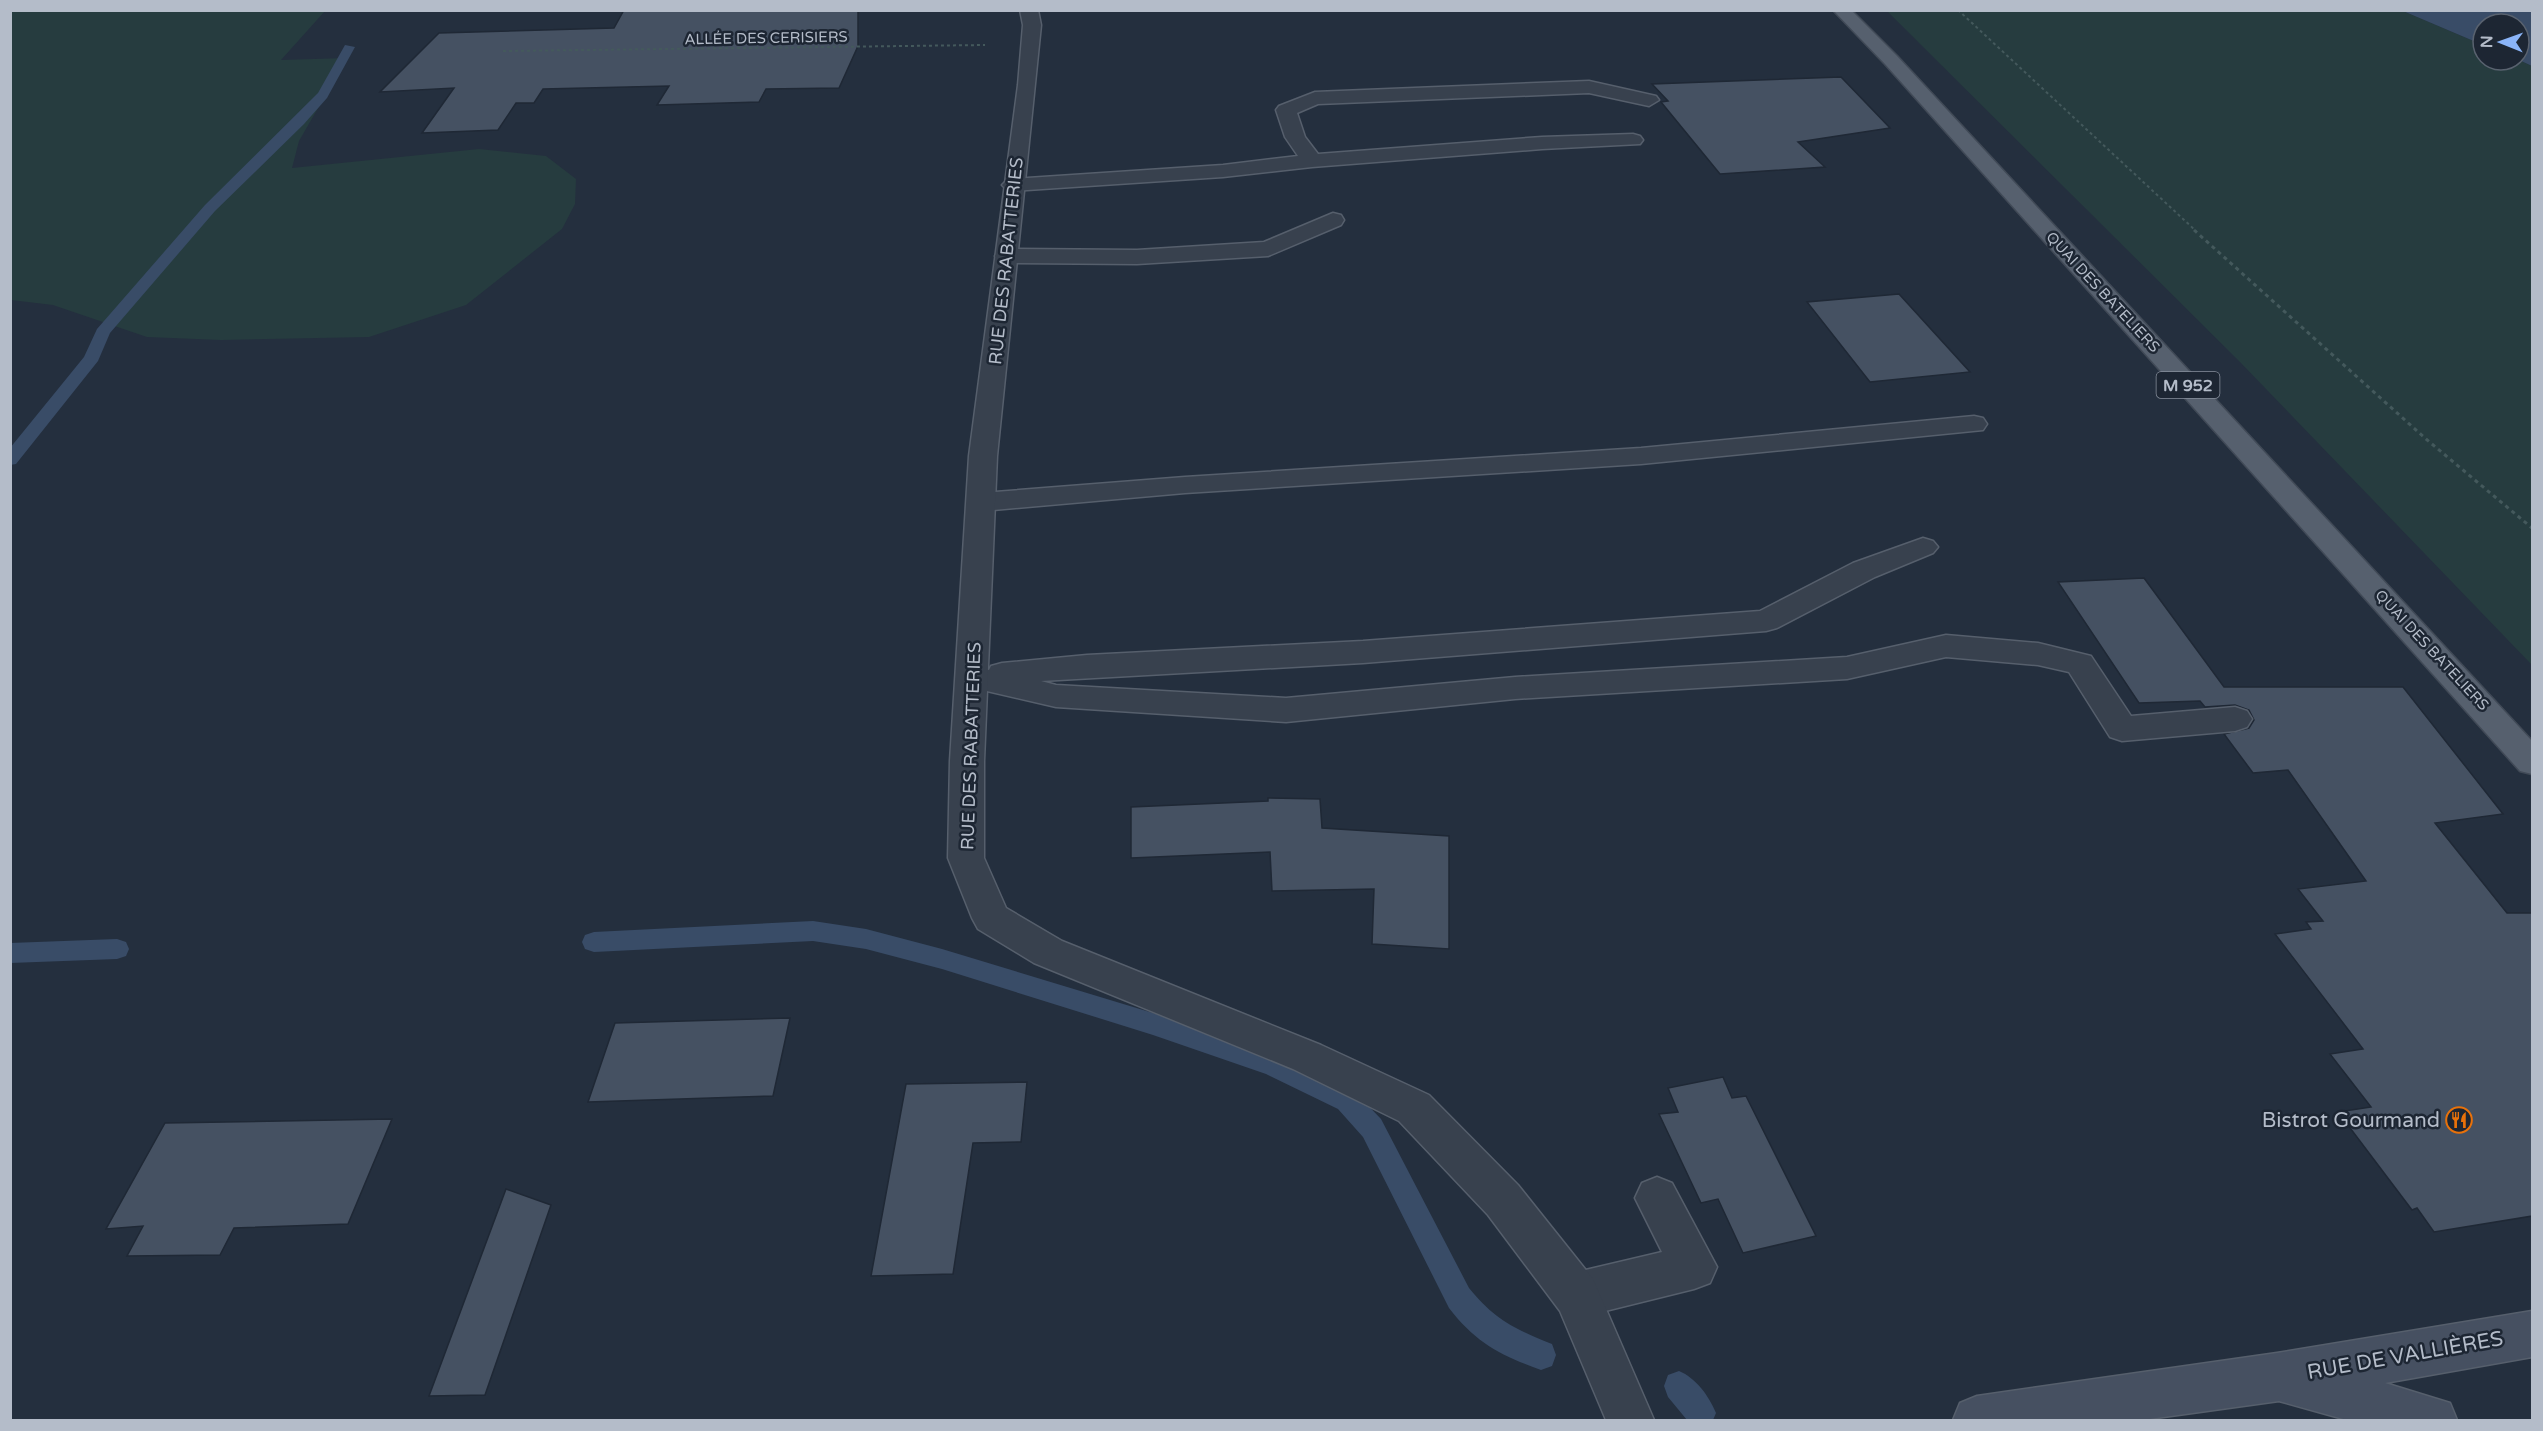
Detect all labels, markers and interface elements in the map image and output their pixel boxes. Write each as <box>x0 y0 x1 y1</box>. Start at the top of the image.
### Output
north arrow <box>2471 12 2531 72</box>
street label: ALLÉE DES CERISIERS <box>684 28 848 48</box>
text: N <box>2477 35 2497 48</box>
street label: RUE DES RABATTERIES <box>984 156 1028 366</box>
street label: QUAI DES BATELIERS <box>2042 228 2164 356</box>
road number: M 952 <box>2156 372 2220 398</box>
street label: QUAI DES BATELIERS <box>2371 586 2493 714</box>
street label: RUE DES RABATTERIES <box>956 641 986 851</box>
restaurant icon: Bistrot Gourmand <box>2444 1105 2474 1135</box>
place label: Bistrot Gourmand <box>2262 1108 2440 1133</box>
street label: RUE DE VALLIÈRES <box>2305 1326 2505 1385</box>

